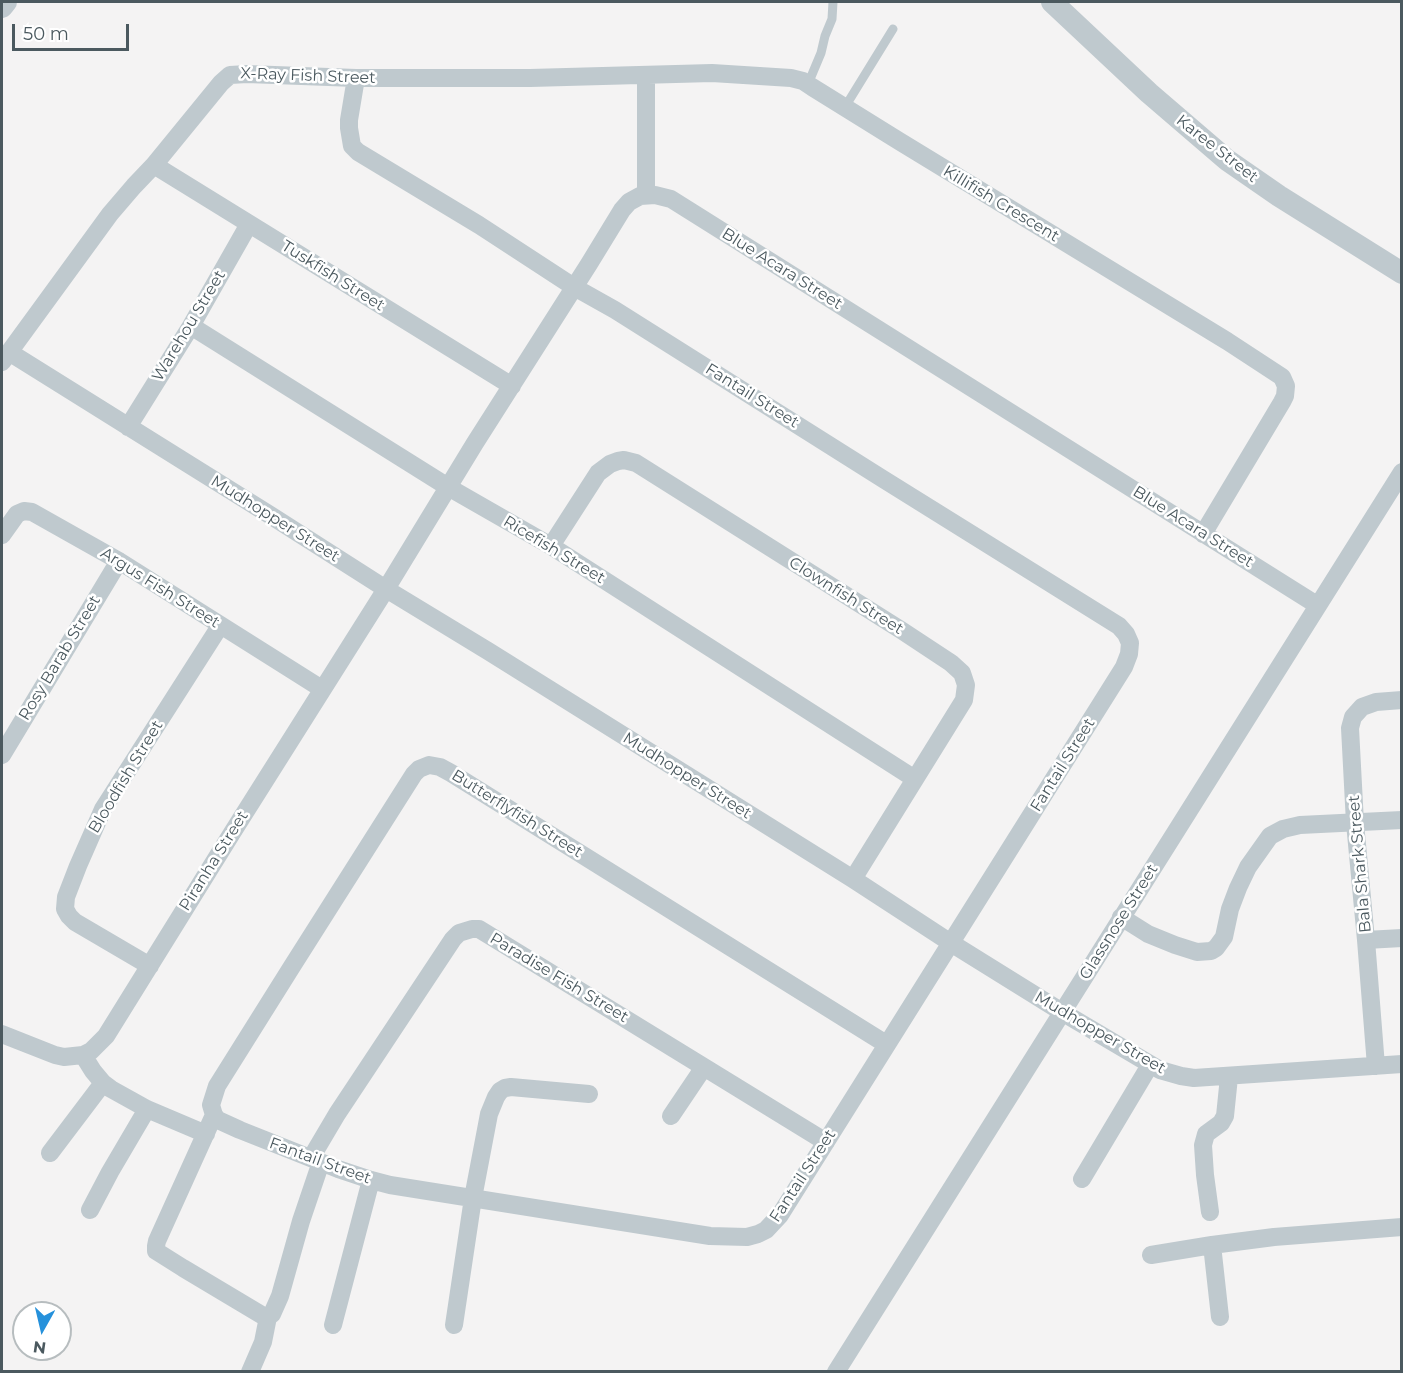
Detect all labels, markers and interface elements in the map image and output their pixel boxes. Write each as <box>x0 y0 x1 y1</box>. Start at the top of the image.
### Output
scale bar <box>15 12 132 50</box>
text: 50 m <box>23 23 69 45</box>
street label: X-Ray Fish Street <box>240 64 376 88</box>
street label: Karee Street <box>1172 111 1262 187</box>
street label: Killifish Crescent <box>940 162 1062 246</box>
street label: Blue Acara Street <box>718 224 846 314</box>
street label: Tuskfish Street <box>278 237 388 315</box>
street label: Warehou Street <box>148 267 230 385</box>
street label: Fantail Street <box>702 360 802 432</box>
street label: Mudhopper Street <box>207 472 343 566</box>
street label: Blue Acara Street <box>1129 482 1257 572</box>
street label: Ricefish Street <box>500 512 608 588</box>
street label: Argus Fish Street <box>97 544 223 632</box>
street label: Clownfish Street <box>785 553 907 639</box>
street label: Rosy Barab Street <box>15 592 105 724</box>
street label: Fantail Street <box>1027 715 1099 815</box>
street label: Bloodfish Street <box>85 717 167 837</box>
street label: Mudhopper Street <box>619 729 755 823</box>
street label: Butterflyfish Street <box>448 766 586 862</box>
street label: Bala Shark Street <box>1344 794 1376 934</box>
street label: Piranha Street <box>175 807 253 915</box>
street label: Glassnose Street <box>1076 861 1162 983</box>
street label: Paradise Fish Street <box>486 929 632 1027</box>
street label: Mudhopper Street <box>1031 988 1169 1078</box>
street label: Fantail Street <box>766 1126 840 1226</box>
street label: Fantail Street <box>267 1134 373 1188</box>
north arrow <box>12 1301 72 1361</box>
text: N <box>32 1337 47 1358</box>

